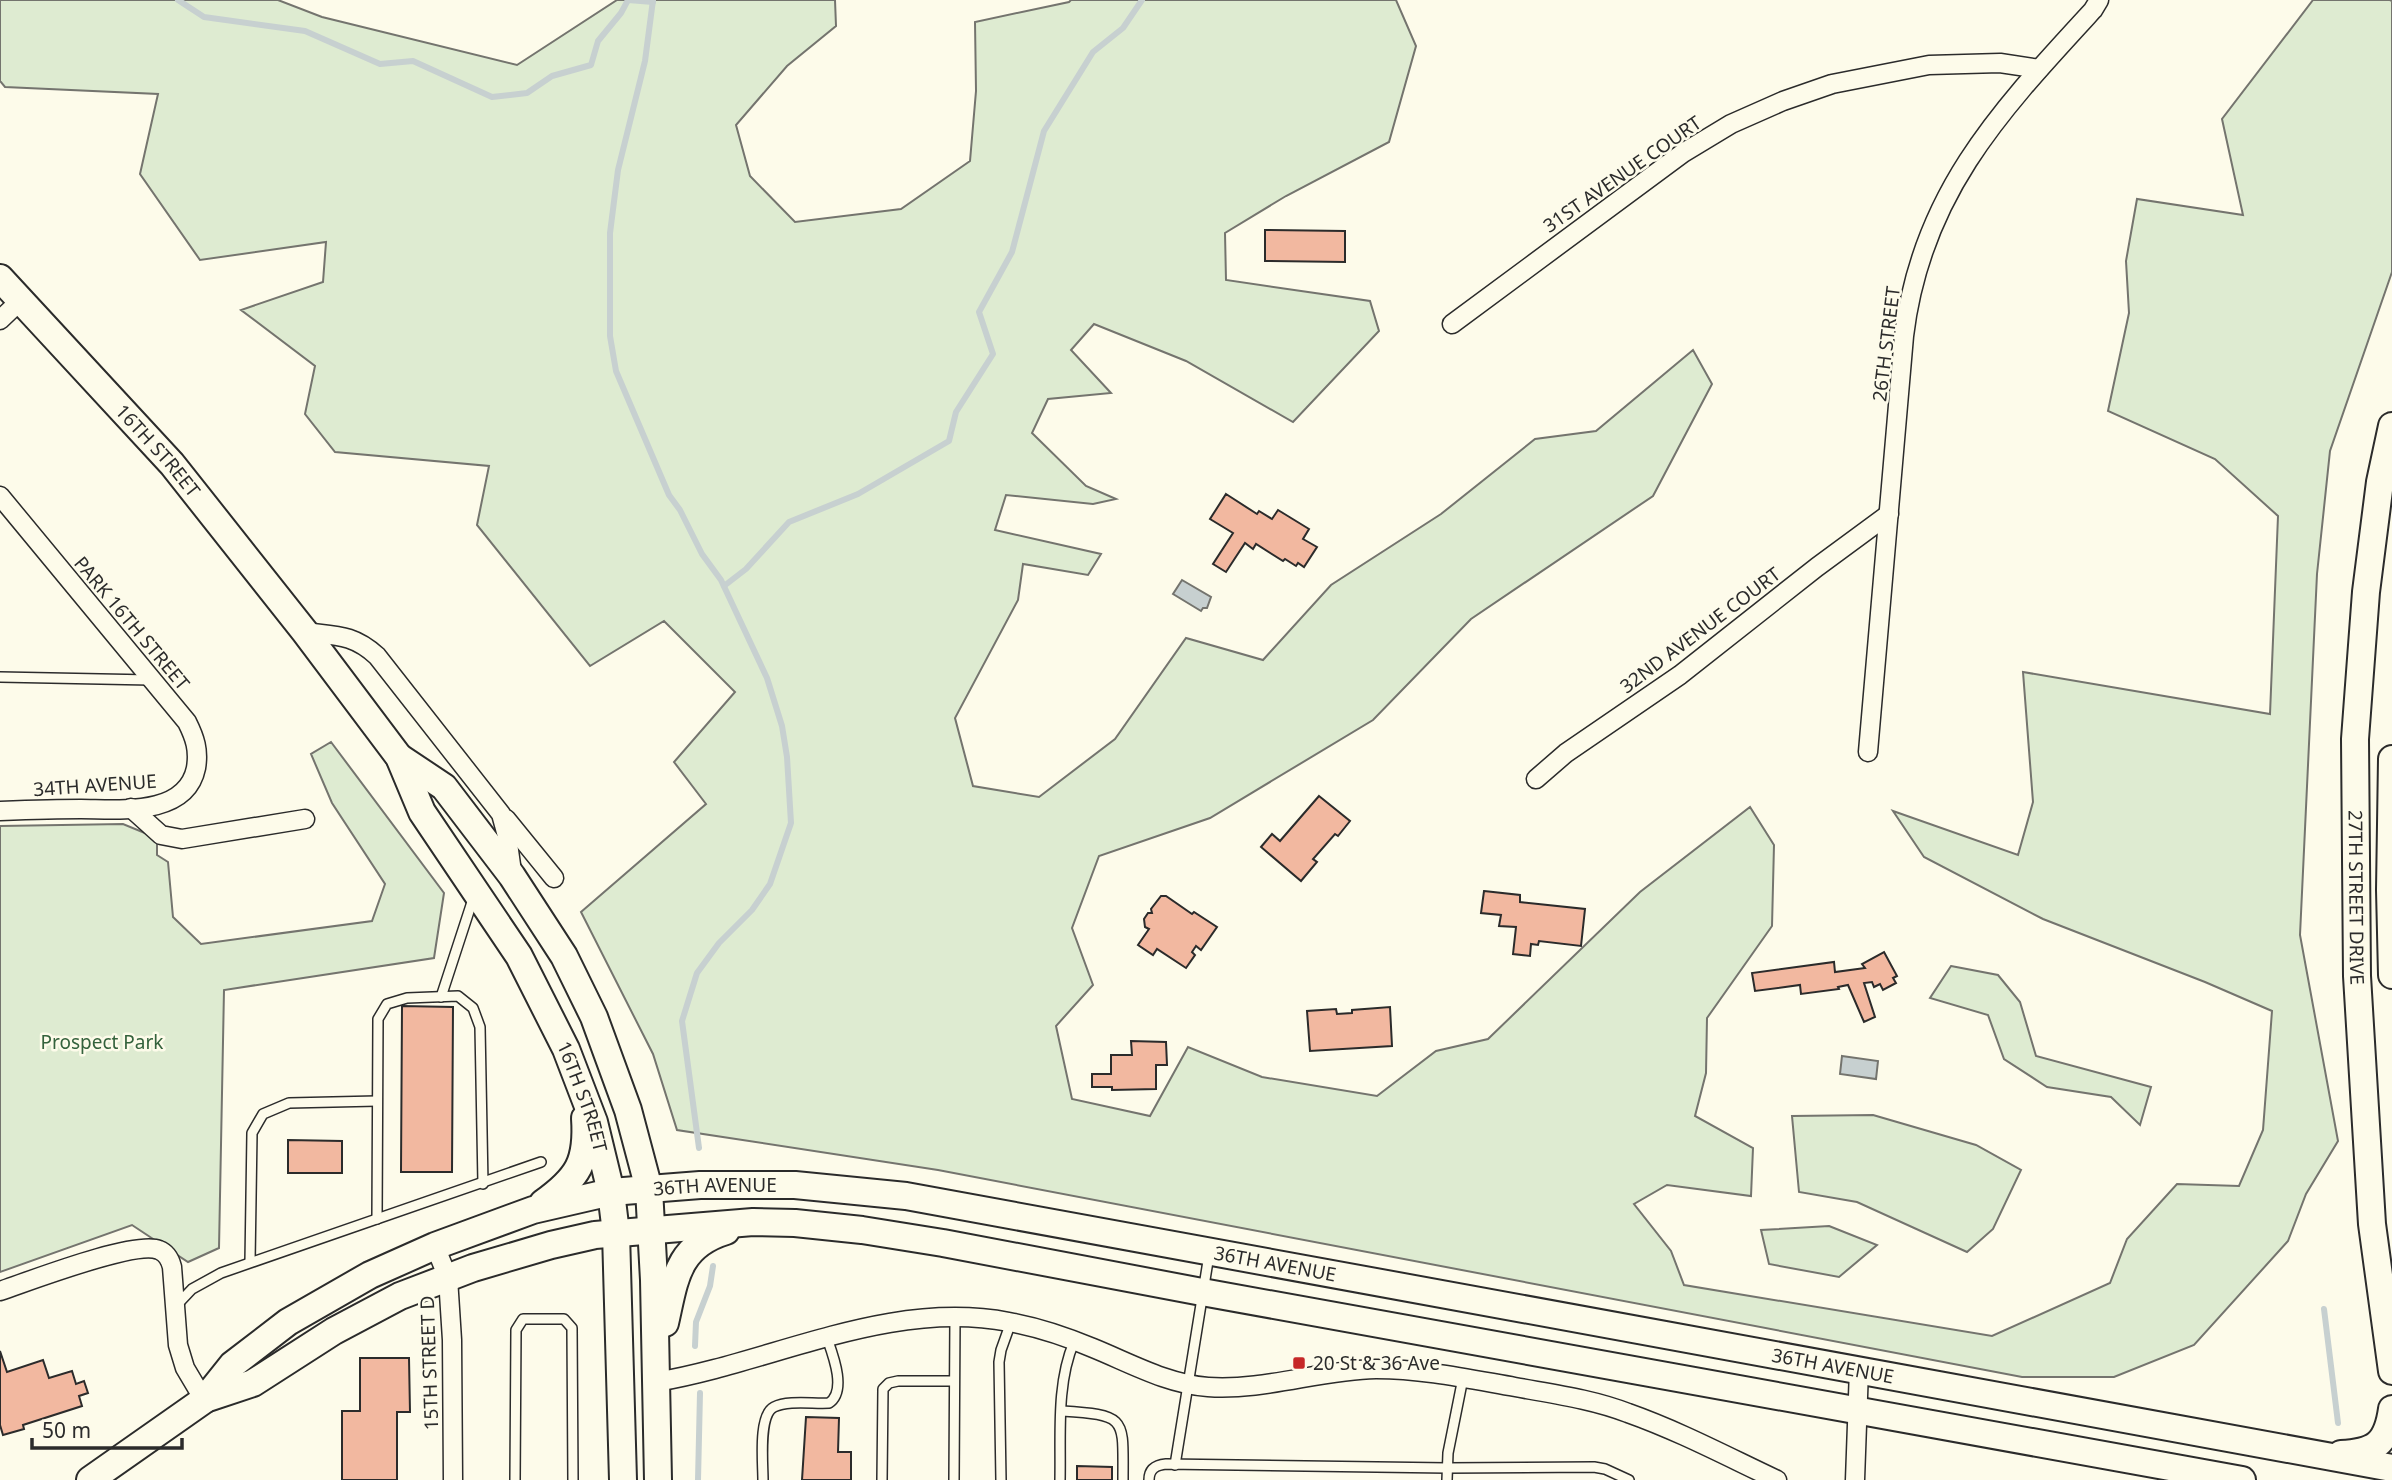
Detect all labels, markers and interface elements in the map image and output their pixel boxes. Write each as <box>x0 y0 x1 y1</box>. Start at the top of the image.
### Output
street label: 31ST AVENUE COURT <box>1538 109 1707 238</box>
street label: 26TH STREET <box>1866 285 1906 403</box>
street label: 16TH STREET <box>110 398 206 503</box>
street label: PARK 16TH STREET <box>68 551 196 696</box>
street label: 32ND AVENUE COURT <box>1614 561 1786 699</box>
street label: 34TH AVENUE <box>32 768 158 802</box>
street label: 27TH STREET DRIVE <box>2343 810 2371 986</box>
park label: Prospect Park <box>40 1029 164 1055</box>
street label: 16TH STREET <box>551 1037 614 1155</box>
street label: 36TH AVENUE <box>652 1172 777 1202</box>
street label: 36TH AVENUE <box>1212 1240 1338 1288</box>
street label: 15TH STREET D <box>414 1295 444 1431</box>
street label: 36TH AVENUE <box>1770 1342 1896 1390</box>
place label: 20 St & 36 Ave <box>1313 1350 1440 1376</box>
marker: 20 St & 36 Ave <box>1291 1355 1307 1371</box>
scale bar <box>32 1406 182 1450</box>
text: 50 m <box>42 1416 91 1444</box>

